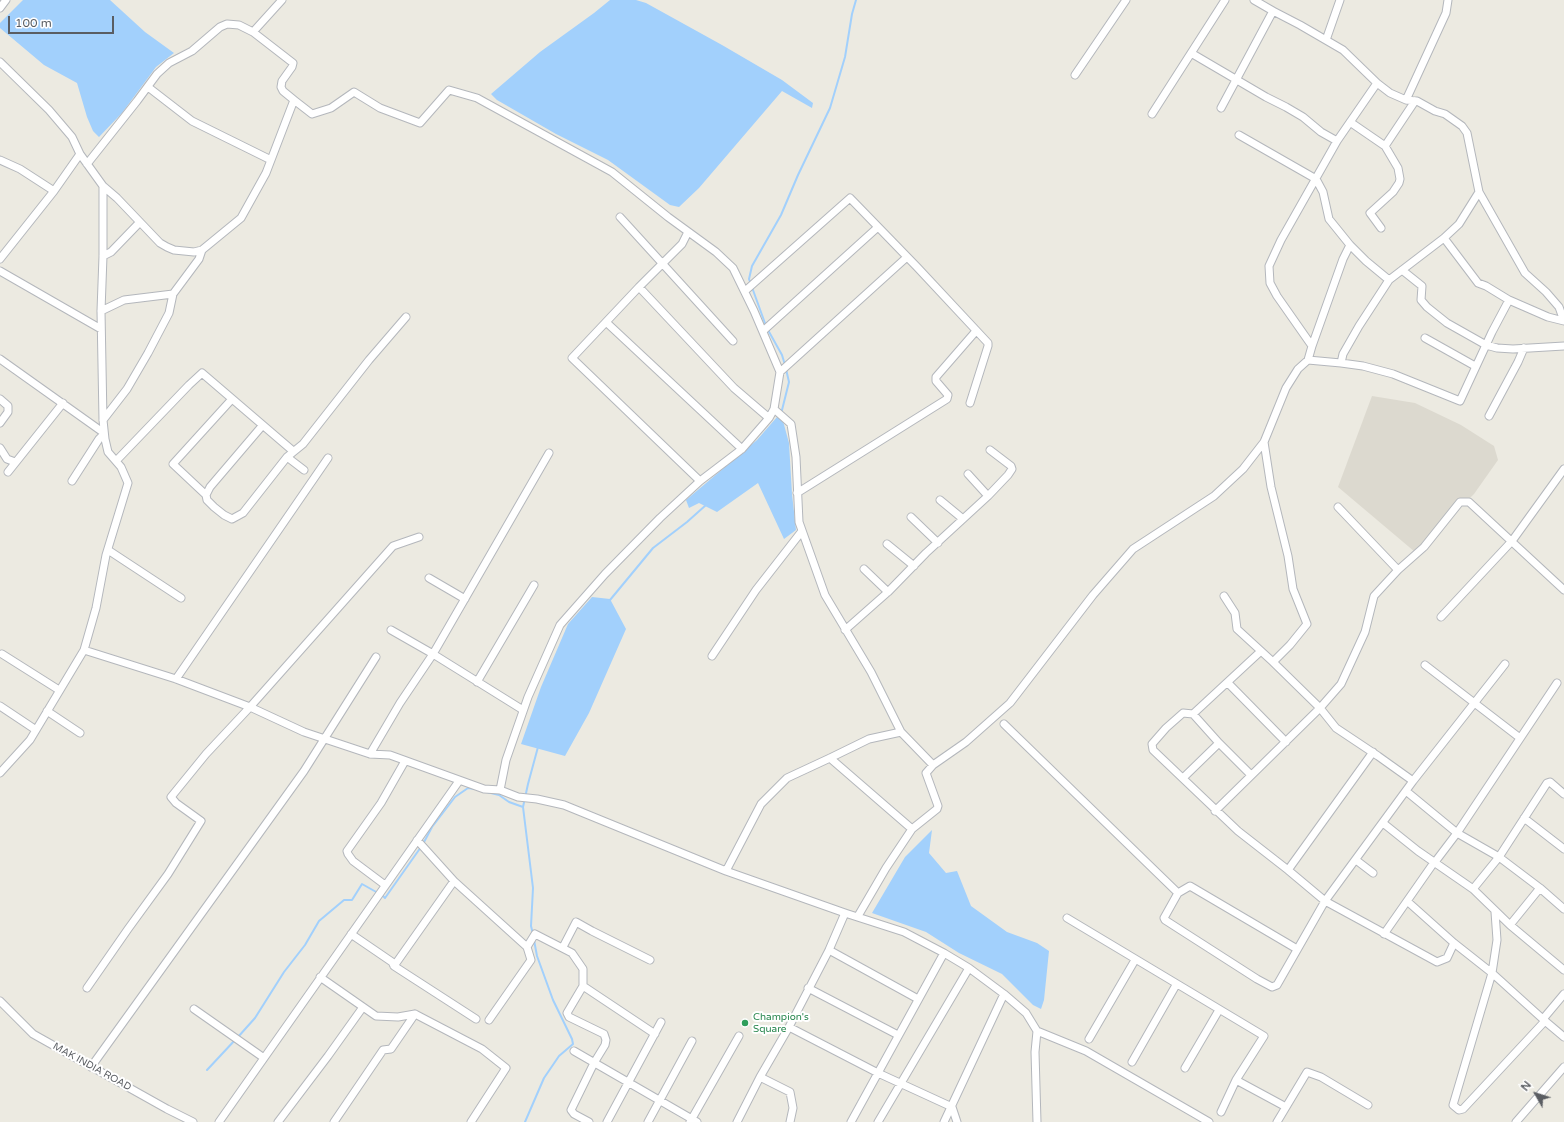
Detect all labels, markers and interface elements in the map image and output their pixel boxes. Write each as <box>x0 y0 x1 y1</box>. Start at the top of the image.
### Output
scale bar <box>10 8 116 34</box>
text: 100 m <box>15 16 52 30</box>
place label: Champion's Square <box>753 1011 809 1034</box>
marker: Champion's Square <box>740 1018 750 1028</box>
street label: MAK INDIA ROAD <box>51 1040 133 1094</box>
north arrow <box>1516 1074 1556 1114</box>
text: N <box>1518 1079 1534 1094</box>

